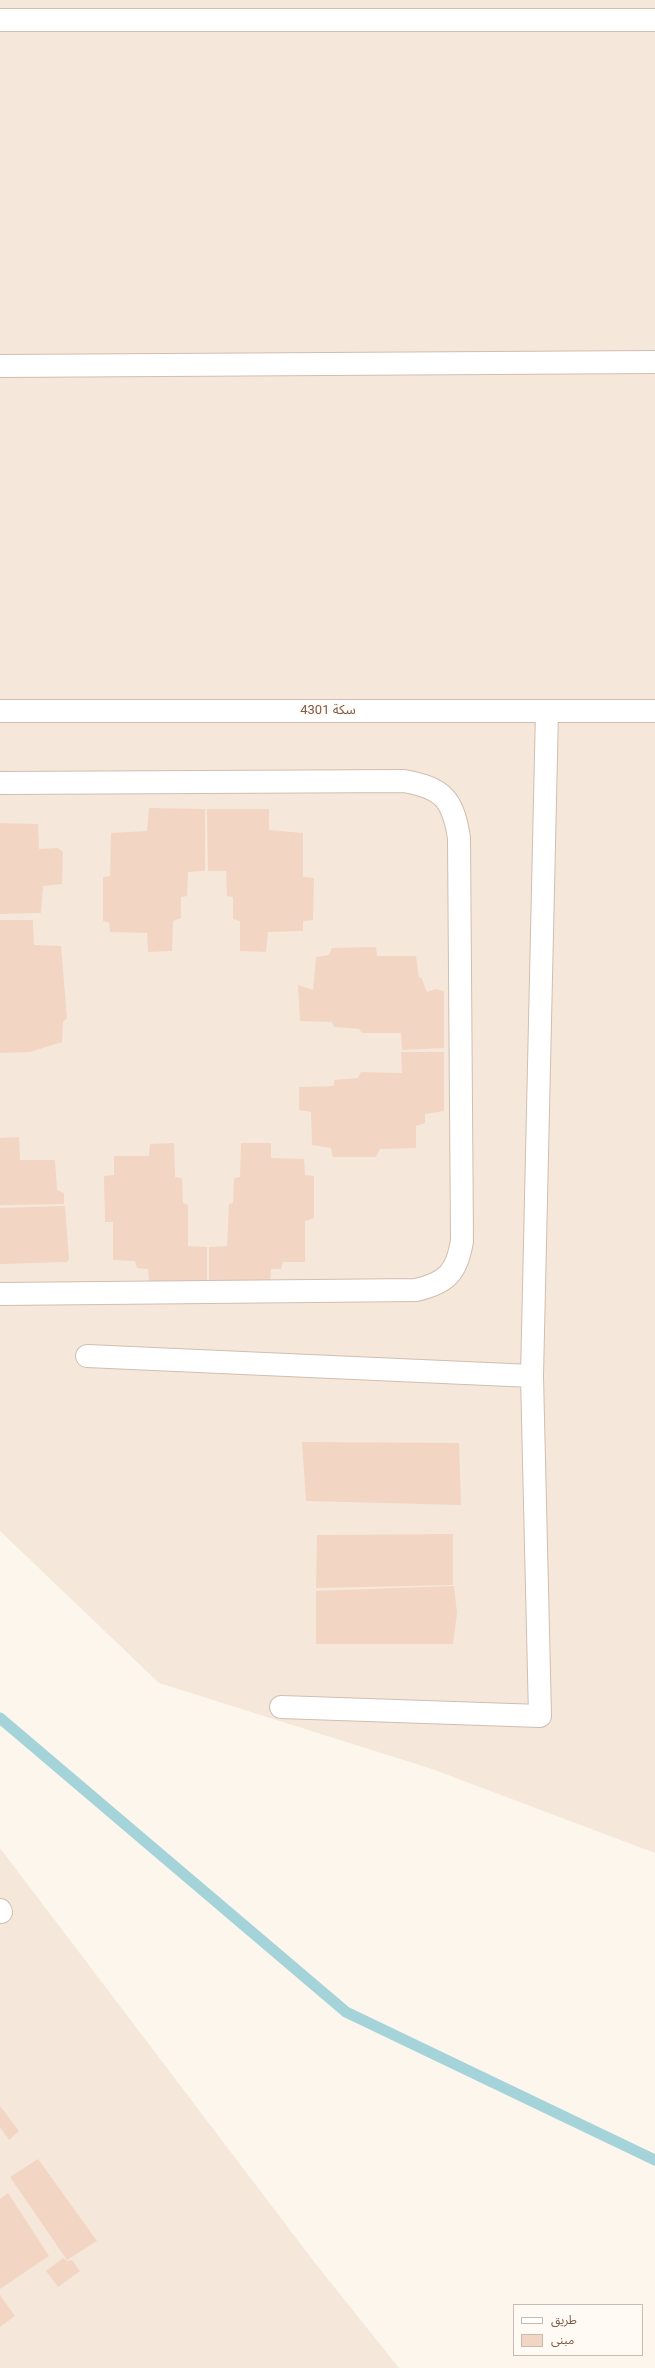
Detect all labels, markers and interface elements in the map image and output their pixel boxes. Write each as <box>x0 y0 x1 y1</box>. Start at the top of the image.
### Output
street label: سكة 4301 <box>300 703 356 719</box>
legend <box>513 2304 643 2356</box>
text: طريق <box>551 2313 577 2327</box>
text: مبنى <box>551 2333 574 2347</box>

